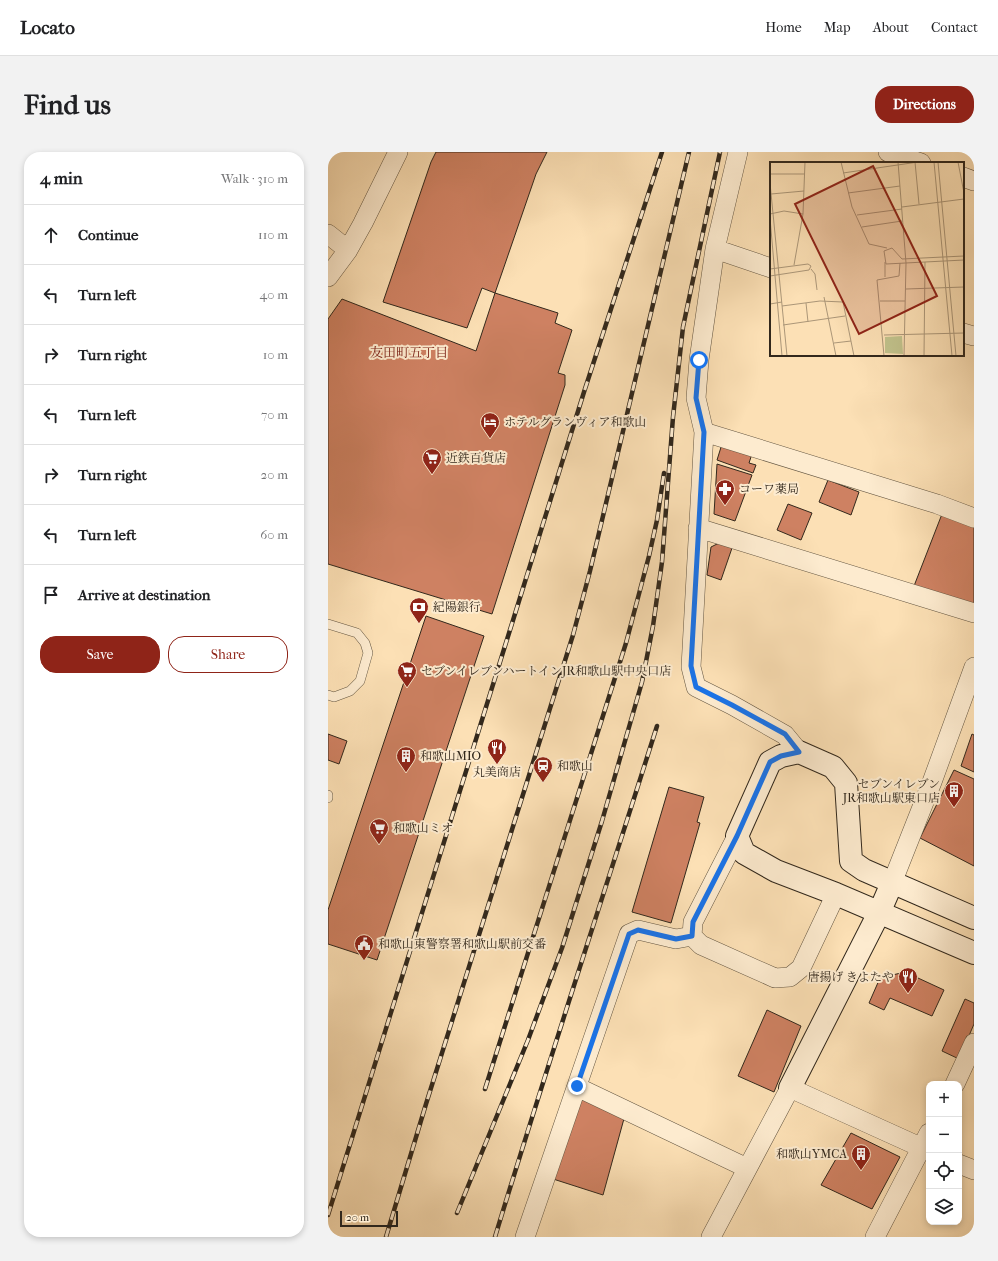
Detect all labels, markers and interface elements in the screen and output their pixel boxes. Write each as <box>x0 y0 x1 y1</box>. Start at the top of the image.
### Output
text: Locato <box>20 17 75 39</box>
text: Home <box>765 19 802 36</box>
text: Map <box>824 19 851 36</box>
text: About <box>873 19 909 36</box>
text: Contact <box>931 19 978 36</box>
button: Directions <box>875 86 974 123</box>
text: Find us <box>24 88 111 121</box>
inset map <box>770 162 964 356</box>
text: 4 min <box>40 168 83 188</box>
text: Walk · 310 m <box>221 171 288 186</box>
icon: ahead <box>40 224 62 246</box>
text: Continue <box>78 226 138 244</box>
text: 110 m <box>258 227 288 242</box>
icon: left <box>40 284 62 306</box>
text: Turn left <box>78 286 136 304</box>
text: 40 m <box>260 287 288 302</box>
icon: right <box>40 344 62 366</box>
district label: 友田町五丁目 <box>370 345 448 360</box>
text: Turn right <box>78 346 147 364</box>
text: 10 m <box>263 347 288 362</box>
route start <box>690 351 708 369</box>
icon: left <box>40 404 62 426</box>
text: Turn left <box>78 406 136 424</box>
text: 70 m <box>261 407 288 422</box>
hotel icon: ホテルグランヴィア和歌山 <box>479 411 501 439</box>
place label: ホテルグランヴィア和歌山 <box>504 415 646 429</box>
supermarket icon: 近鉄百貨店 <box>421 447 443 475</box>
place label: 近鉄百貨店 <box>446 451 506 465</box>
icon: right <box>40 464 62 486</box>
text: Turn right <box>78 466 147 484</box>
text: 20 m <box>261 467 288 482</box>
pharmacy icon: コーワ薬局 <box>714 478 736 506</box>
place label: コーワ薬局 <box>739 482 799 496</box>
icon: left <box>40 524 62 546</box>
text: Turn left <box>78 526 136 544</box>
text: 60 m <box>260 527 288 542</box>
icon: arrive <box>40 584 62 606</box>
text: Arrive at destination <box>78 586 210 604</box>
bank icon: 紀陽銀行 <box>408 596 430 624</box>
place label: 紀陽銀行 <box>433 600 481 614</box>
button: Save <box>40 636 160 673</box>
button: Share <box>168 636 288 673</box>
supermarket icon: セブンイレブンハートインJR和歌山駅中央口店 <box>396 660 418 688</box>
place label: セブンイレブンハートインJR和歌山駅中央口店 <box>421 664 671 678</box>
restaurant icon: 丸美商店 <box>486 737 508 765</box>
building icon: 和歌山MIO <box>395 745 417 773</box>
place label: 和歌山MIO <box>420 749 481 763</box>
station icon: 和歌山 <box>532 755 554 783</box>
place label: 和歌山 <box>557 759 593 773</box>
place label: 丸美商店 <box>473 765 521 779</box>
place label: セブンイレブン JR和歌山駅東口店 <box>842 777 940 805</box>
building icon: セブンイレブン JR和歌山駅東口店 <box>943 780 965 808</box>
supermarket icon: 和歌山ミオ <box>368 817 390 845</box>
place label: 和歌山ミオ <box>393 821 453 835</box>
public building icon: 和歌山東警察署和歌山駅前交番 <box>353 933 375 961</box>
place label: 和歌山東警察署和歌山駅前交番 <box>378 937 546 951</box>
restaurant icon: 唐揚げ きよたや <box>897 966 919 994</box>
place label: 唐揚げ きよたや <box>807 970 894 984</box>
route end <box>568 1077 586 1095</box>
map controls <box>926 1081 962 1225</box>
button: + <box>926 1081 962 1117</box>
button: − <box>926 1117 962 1153</box>
building icon: 和歌山YMCA <box>850 1143 872 1171</box>
place label: 和歌山YMCA <box>776 1147 847 1161</box>
button: locate <box>926 1153 962 1189</box>
button: layers <box>926 1189 962 1225</box>
scale bar <box>340 1209 398 1228</box>
text: 20 m <box>346 1211 369 1224</box>

